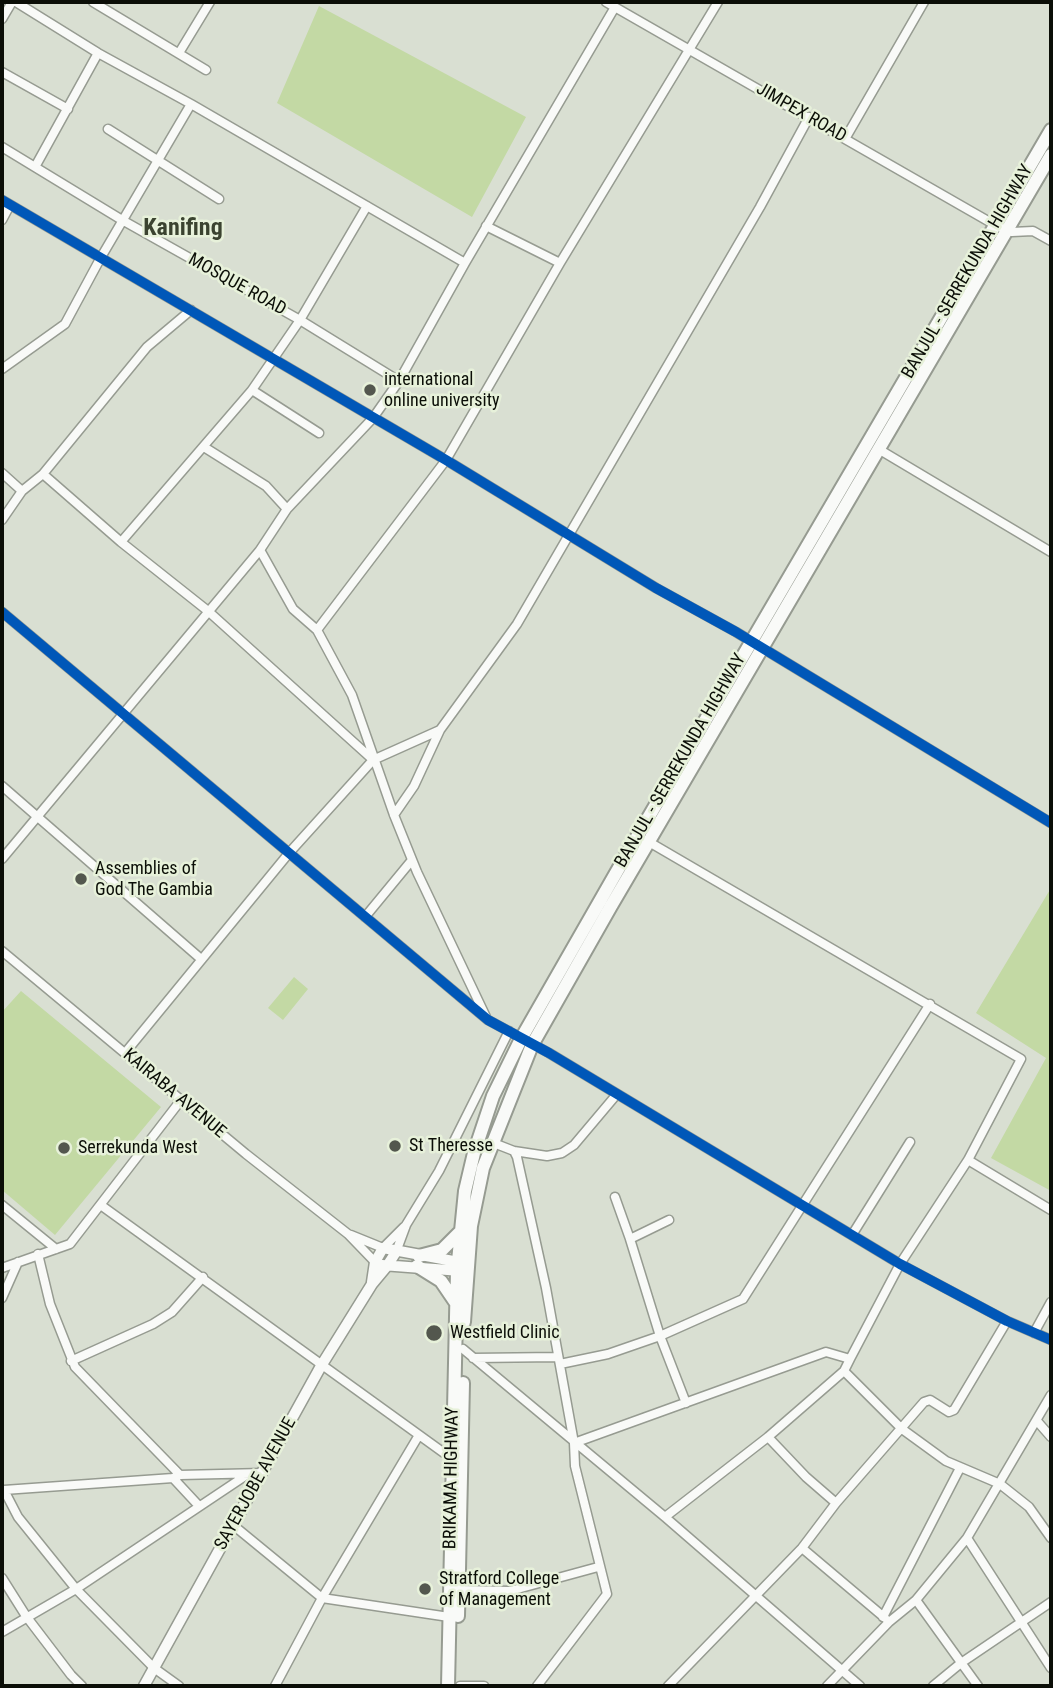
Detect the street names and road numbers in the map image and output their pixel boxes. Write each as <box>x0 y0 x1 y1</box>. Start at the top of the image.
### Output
street label: JIMPEX ROAD <box>752 78 850 148</box>
street label: BANJUL - SERREKUNDA HIGHWAY <box>898 161 1038 383</box>
street label: MOSQUE ROAD <box>184 249 290 321</box>
street label: BANJUL - SERREKUNDA HIGHWAY <box>611 650 751 872</box>
street label: KAIRABA AVENUE <box>118 1045 230 1143</box>
street label: BRIKAMA HIGHWAY <box>440 1407 464 1549</box>
street label: SAYERJOBE AVENUE <box>211 1414 301 1554</box>

